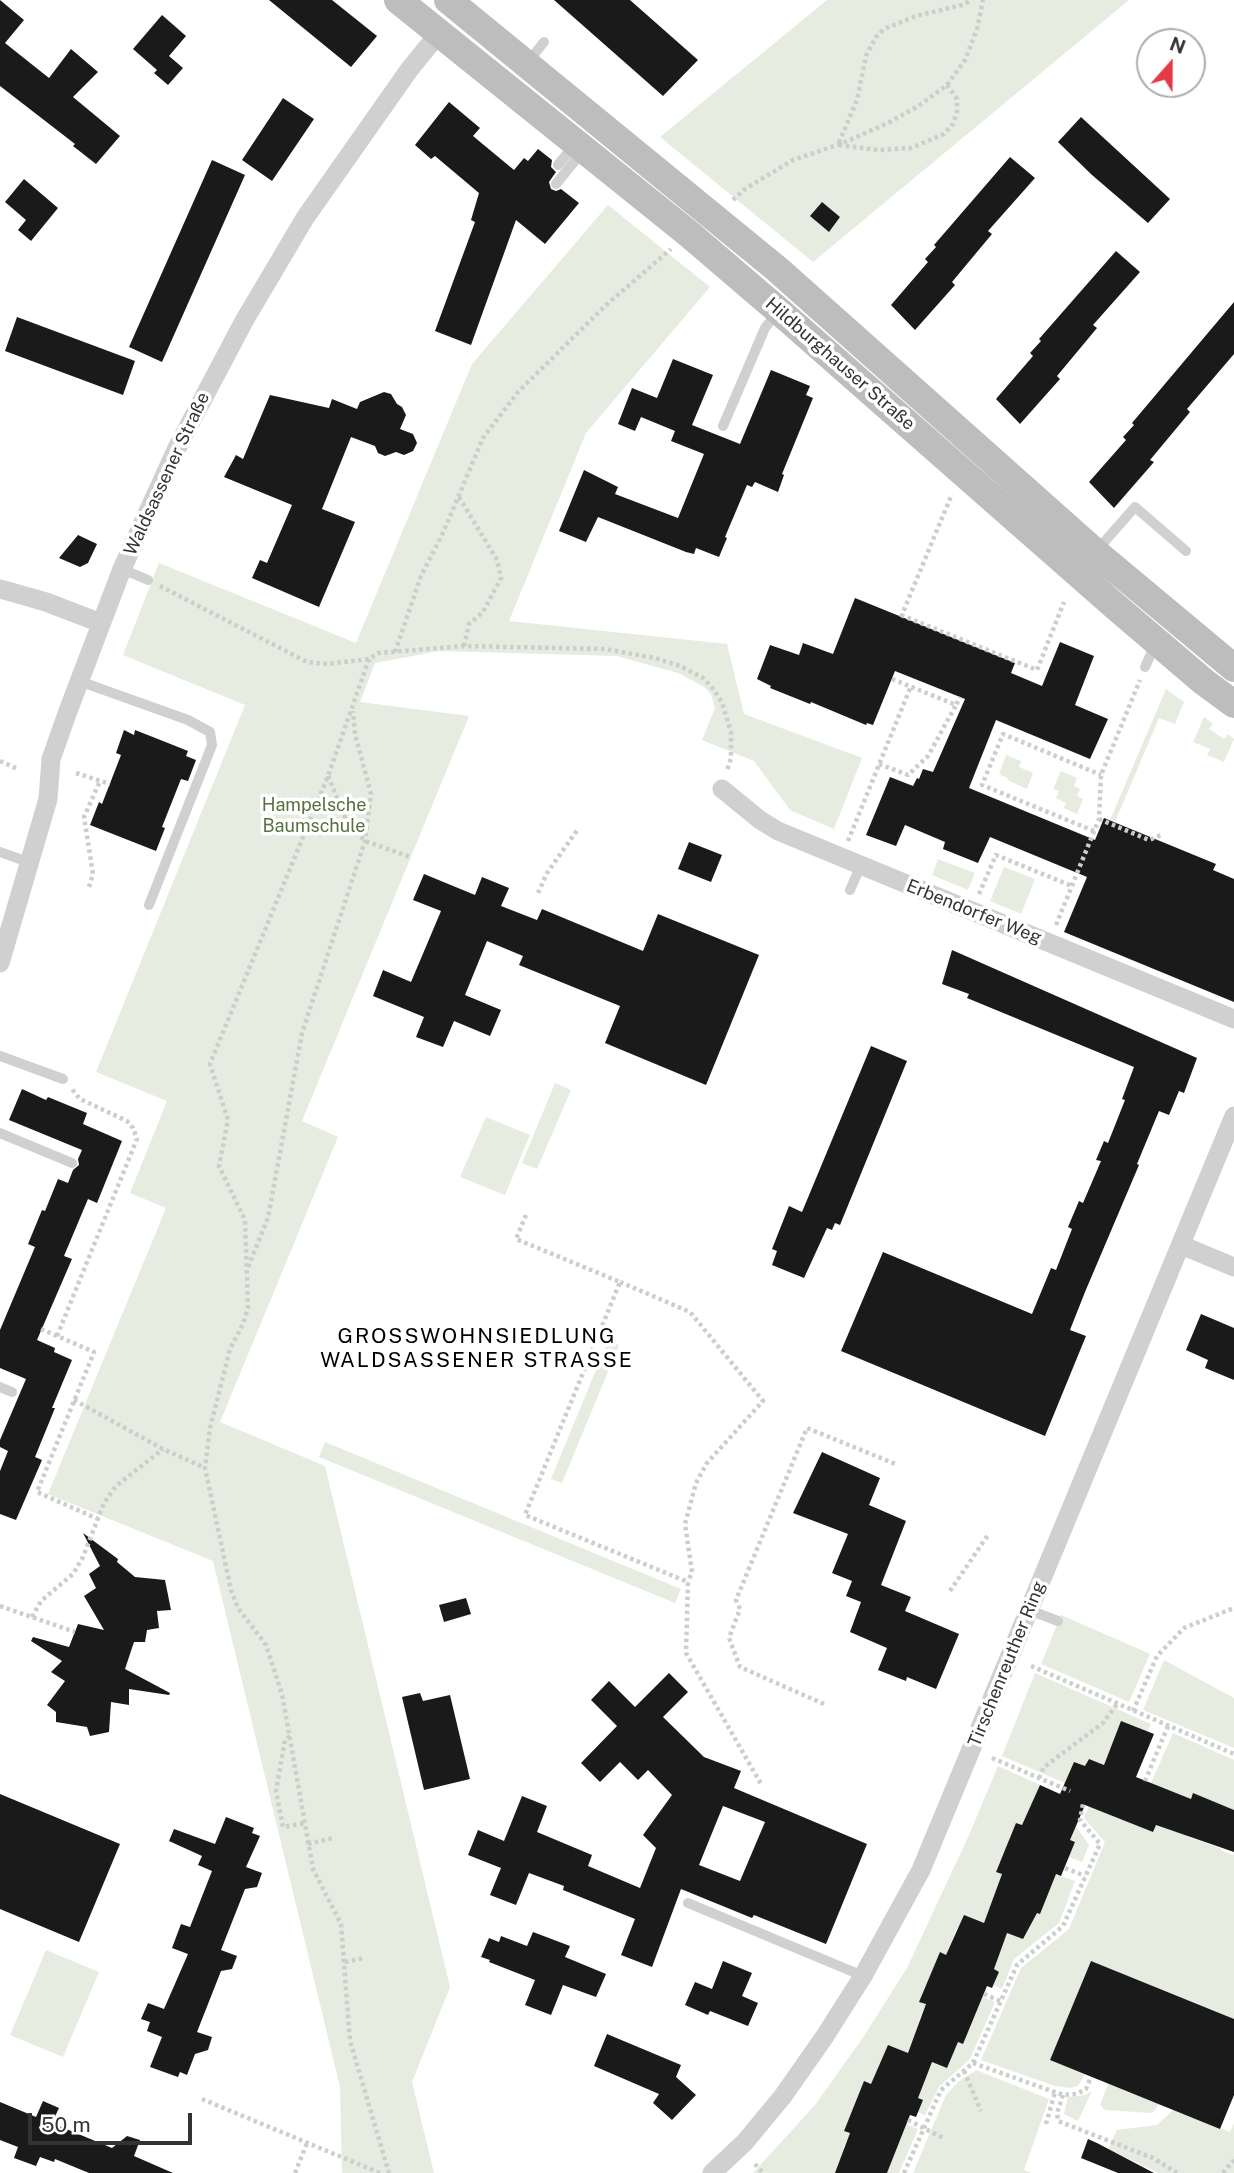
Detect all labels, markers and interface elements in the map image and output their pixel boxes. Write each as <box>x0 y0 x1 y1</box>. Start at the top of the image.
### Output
north arrow <box>1136 28 1206 98</box>
text: N <box>1167 32 1189 58</box>
street label: Hildburghauser Straße <box>761 293 919 435</box>
street label: Waldsassener Straße <box>120 389 214 559</box>
park label: Hampelsche Baumschule <box>262 794 366 836</box>
street label: Erbendorfer Weg <box>903 875 1045 949</box>
district label: GROSSWOHNSIEDLUNG WALDSASSENER STRASSE <box>323 1324 631 1374</box>
street label: Tirschenreuther Ring <box>964 1578 1050 1750</box>
scale bar <box>32 2100 196 2144</box>
text: 50 m <box>41 2112 91 2137</box>

